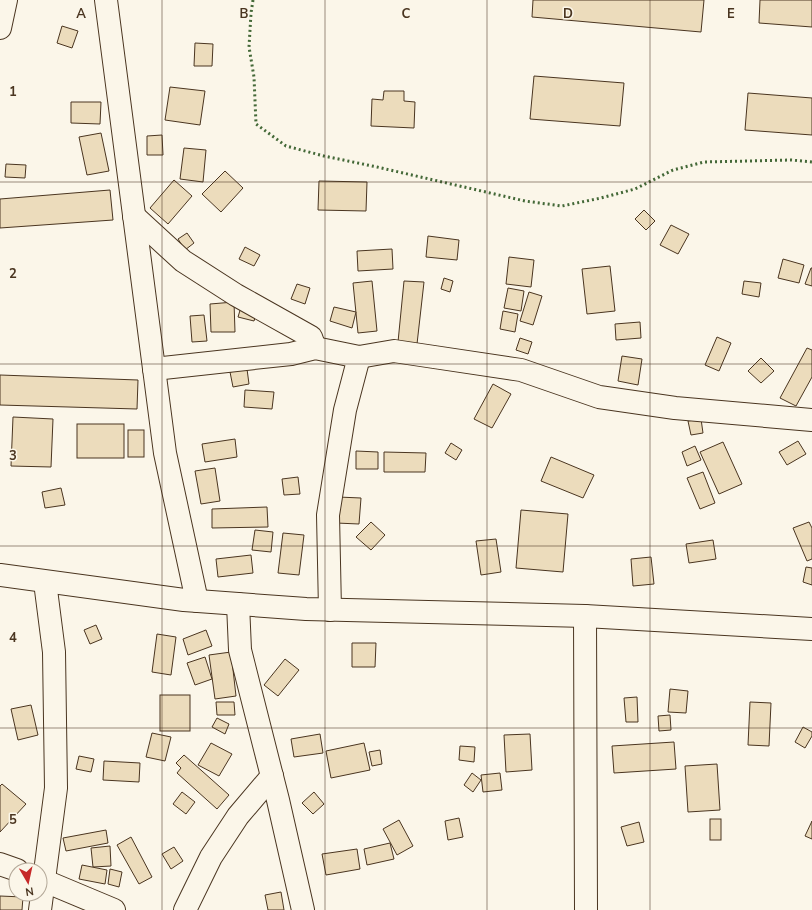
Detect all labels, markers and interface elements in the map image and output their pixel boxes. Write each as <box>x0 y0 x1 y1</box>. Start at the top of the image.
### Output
text: A <box>76 5 86 23</box>
text: B <box>240 5 249 23</box>
text: C <box>402 5 411 23</box>
text: D <box>563 5 573 23</box>
text: E <box>727 5 735 23</box>
text: 1 <box>9 83 17 101</box>
text: 2 <box>9 265 17 283</box>
text: 3 <box>9 447 17 465</box>
text: 4 <box>9 629 17 647</box>
text: 5 <box>9 811 17 829</box>
north arrow <box>8 862 48 902</box>
text: N <box>24 883 35 899</box>

